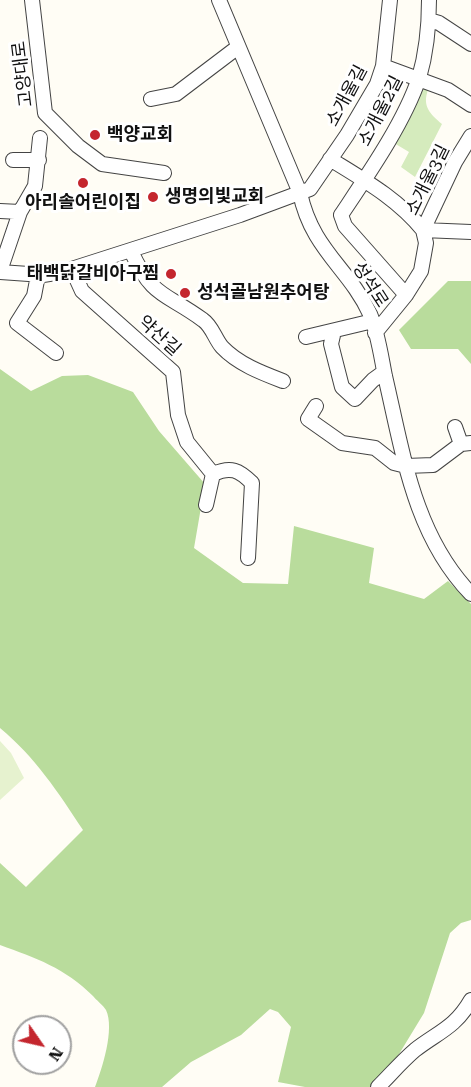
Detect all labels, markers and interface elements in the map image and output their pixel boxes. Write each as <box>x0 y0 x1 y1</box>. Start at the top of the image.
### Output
street label: 고양대로 <box>8 40 38 108</box>
street label: 소개울길 <box>322 62 372 130</box>
street label: 소개울2길 <box>354 72 408 150</box>
place label: 백양교회 <box>107 124 173 146</box>
marker: 백양교회 <box>88 128 102 142</box>
street label: 소개울3길 <box>402 141 454 219</box>
marker: 아리솔어린이집 <box>76 176 90 190</box>
place label: 생명의빛교회 <box>165 186 264 208</box>
marker: 생명의빛교회 <box>146 190 160 204</box>
place label: 아리솔어린이집 <box>25 192 141 214</box>
street label: 성석로 <box>347 258 393 312</box>
place label: 태백닭갈비아구찜 <box>27 263 159 285</box>
marker: 태백닭갈비아구찜 <box>164 267 178 281</box>
place label: 성석골남원추어탕 <box>197 282 329 304</box>
marker: 성석골남원추어탕 <box>178 286 192 300</box>
street label: 약산길 <box>133 311 185 361</box>
north arrow <box>12 1015 72 1075</box>
text: N <box>44 1044 67 1065</box>

